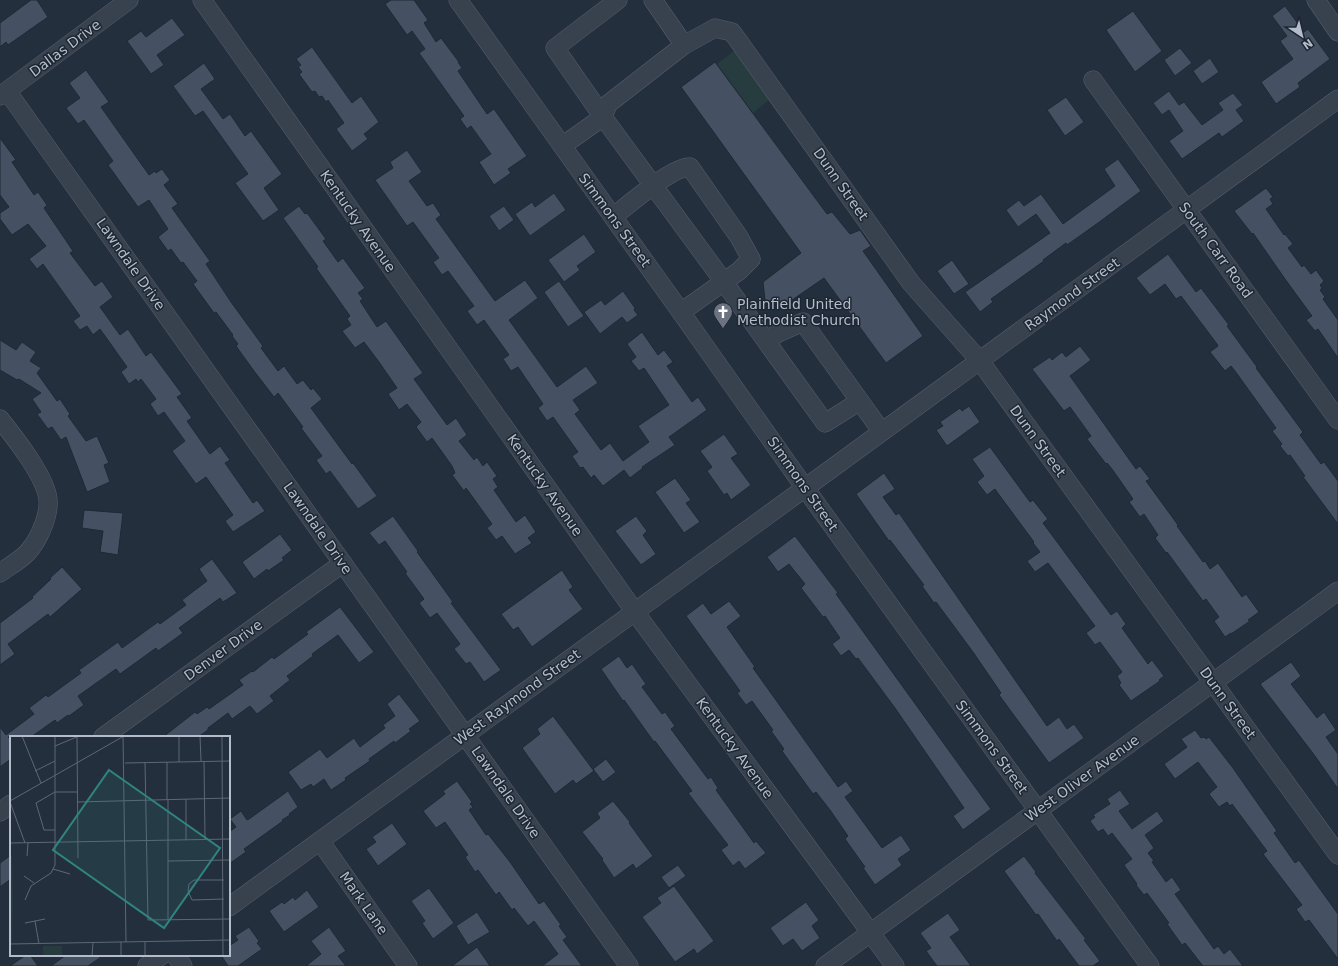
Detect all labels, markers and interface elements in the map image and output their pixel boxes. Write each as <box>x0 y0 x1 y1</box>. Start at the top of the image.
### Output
street label: Dallas Drive <box>26 16 104 80</box>
north arrow <box>1282 16 1322 56</box>
text: N <box>1300 36 1315 52</box>
street label: Dunn Street <box>810 145 872 224</box>
street label: Kentucky Avenue <box>317 167 399 275</box>
street label: Simmons Street <box>576 170 655 270</box>
street label: South Carr Road <box>1176 199 1256 301</box>
street label: Lawndale Drive <box>93 215 169 313</box>
street label: Raymond Street <box>1021 254 1123 334</box>
place label: Plainfield United Methodist Church <box>737 296 860 328</box>
church icon: Plainfield United Methodist Church <box>712 301 734 329</box>
street label: Dunn Street <box>1007 402 1070 480</box>
street label: Kentucky Avenue <box>504 431 586 539</box>
street label: Simmons Street <box>764 434 842 535</box>
street label: Lawndale Drive <box>280 479 356 577</box>
street label: Denver Drive <box>181 616 265 684</box>
street label: West Raymond Street <box>451 646 584 748</box>
street label: Dunn Street <box>1197 664 1260 742</box>
street label: Kentucky Avenue <box>693 695 777 801</box>
street label: Simmons Street <box>953 697 1032 797</box>
street label: West Oliver Avenue <box>1022 731 1142 825</box>
inset map <box>10 736 230 956</box>
street label: Lawndale Drive <box>468 743 544 841</box>
street label: Mark Lane <box>337 869 391 937</box>

